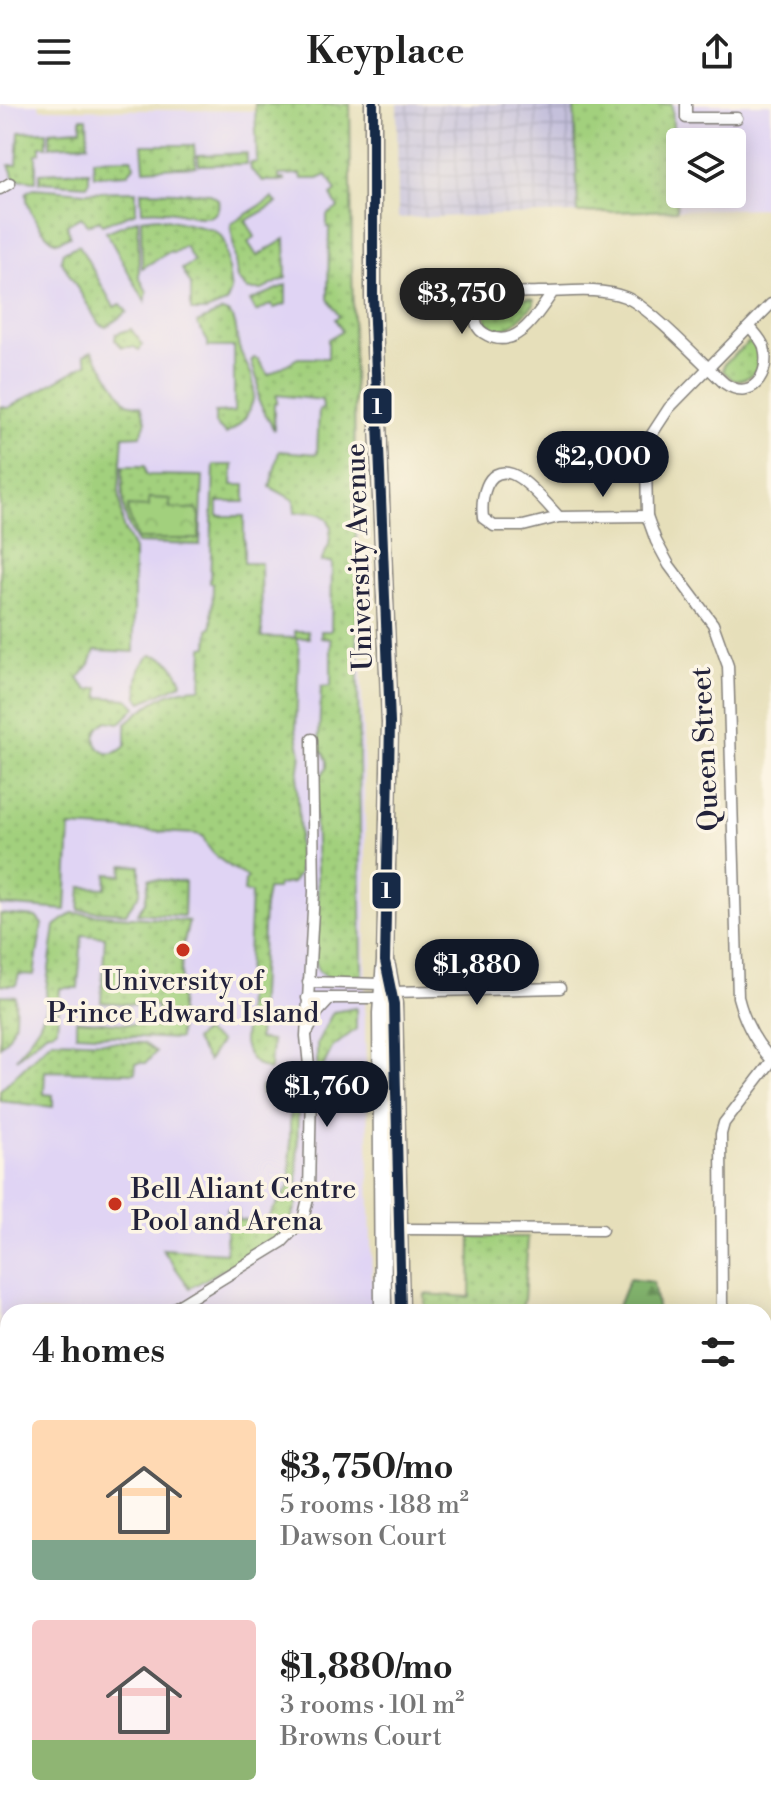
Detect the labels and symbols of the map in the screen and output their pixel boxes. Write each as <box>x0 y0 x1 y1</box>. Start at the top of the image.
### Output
pin: $3,750 <box>397 268 527 336</box>
line badge: 1 <box>362 387 393 425</box>
text: 1 <box>372 394 383 421</box>
pin: $2,000 <box>538 431 668 499</box>
street label: University Avenue <box>338 442 381 672</box>
street label: Queen Street <box>684 666 727 832</box>
line badge: 1 <box>371 871 402 910</box>
text: 1 <box>381 878 392 905</box>
pin: $1,880 <box>412 939 542 1007</box>
marker: University of Prince Edward Island <box>174 941 192 959</box>
place label: University of Prince Edward Island <box>47 964 319 1031</box>
pin: $1,760 <box>262 1061 392 1129</box>
place label: Bell Aliant Centre Pool and Arena <box>130 1172 356 1239</box>
marker: Bell Aliant Centre Pool and Arena <box>106 1195 124 1213</box>

